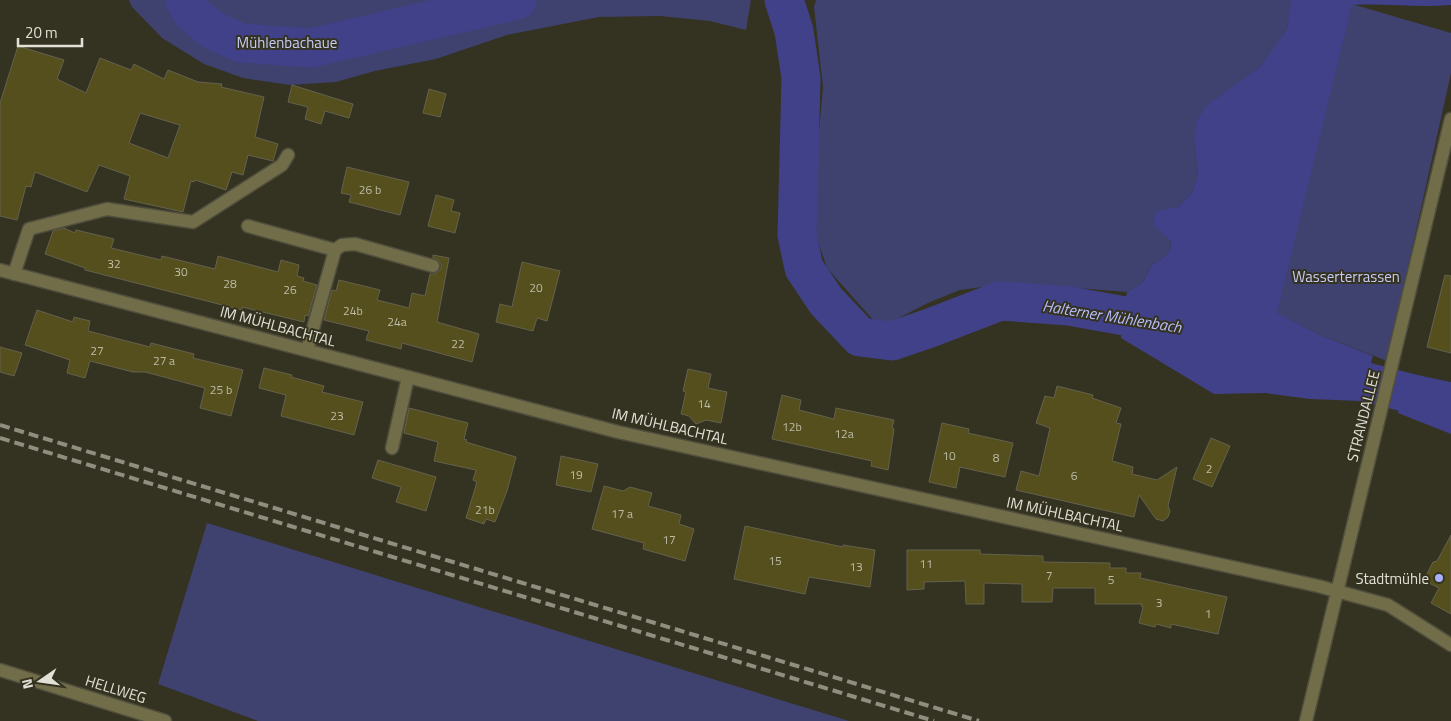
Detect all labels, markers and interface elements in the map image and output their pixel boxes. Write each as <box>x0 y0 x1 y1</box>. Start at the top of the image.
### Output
scale bar <box>18 15 81 47</box>
text: 20 m <box>25 21 58 44</box>
park label: Mühlenbachaue <box>237 31 337 54</box>
house number: 26 b <box>359 180 381 199</box>
house number: 32 <box>107 254 121 273</box>
house number: 30 <box>174 262 188 281</box>
park label: Wasserterrassen <box>1292 265 1400 288</box>
house number: 28 <box>223 274 237 293</box>
house number: 20 <box>529 278 543 297</box>
house number: 26 <box>283 280 297 299</box>
water label: Halterner Mühlenbach <box>1041 293 1184 339</box>
street label: IM MÜHLBACHTAL <box>218 300 338 352</box>
house number: 24b <box>343 301 363 320</box>
house number: 24a <box>387 312 407 331</box>
house number: 22 <box>451 334 465 353</box>
house number: 27 <box>90 341 104 360</box>
house number: 27 a <box>153 351 175 370</box>
street label: STRANDALLEE <box>1341 368 1385 464</box>
house number: 25 b <box>210 380 232 399</box>
house number: 14 <box>697 394 711 413</box>
street label: IM MÜHLBACHTAL <box>610 401 730 451</box>
house number: 23 <box>330 406 344 425</box>
house number: 12b <box>782 417 802 436</box>
house number: 12a <box>834 424 854 443</box>
house number: 10 <box>942 446 956 465</box>
house number: 8 <box>993 448 1000 467</box>
house number: 2 <box>1206 459 1212 478</box>
house number: 19 <box>569 465 583 484</box>
house number: 6 <box>1071 466 1078 485</box>
street label: IM MÜHLBACHTAL <box>1005 490 1125 538</box>
house number: 21b <box>475 500 495 519</box>
house number: 17 a <box>611 504 633 523</box>
house number: 17 <box>662 530 676 549</box>
house number: 15 <box>768 551 782 570</box>
house number: 11 <box>919 554 933 573</box>
house number: 13 <box>849 557 863 576</box>
house number: 7 <box>1046 566 1052 585</box>
place label: Stadtmühle <box>1355 567 1429 590</box>
house number: 5 <box>1108 570 1115 589</box>
marker: Stadtmühle <box>1433 572 1445 584</box>
house number: 3 <box>1156 593 1162 612</box>
house number: 1 <box>1205 604 1211 623</box>
north arrow <box>15 656 65 706</box>
street label: HELLWEG <box>83 669 149 709</box>
text: N <box>16 677 38 691</box>

